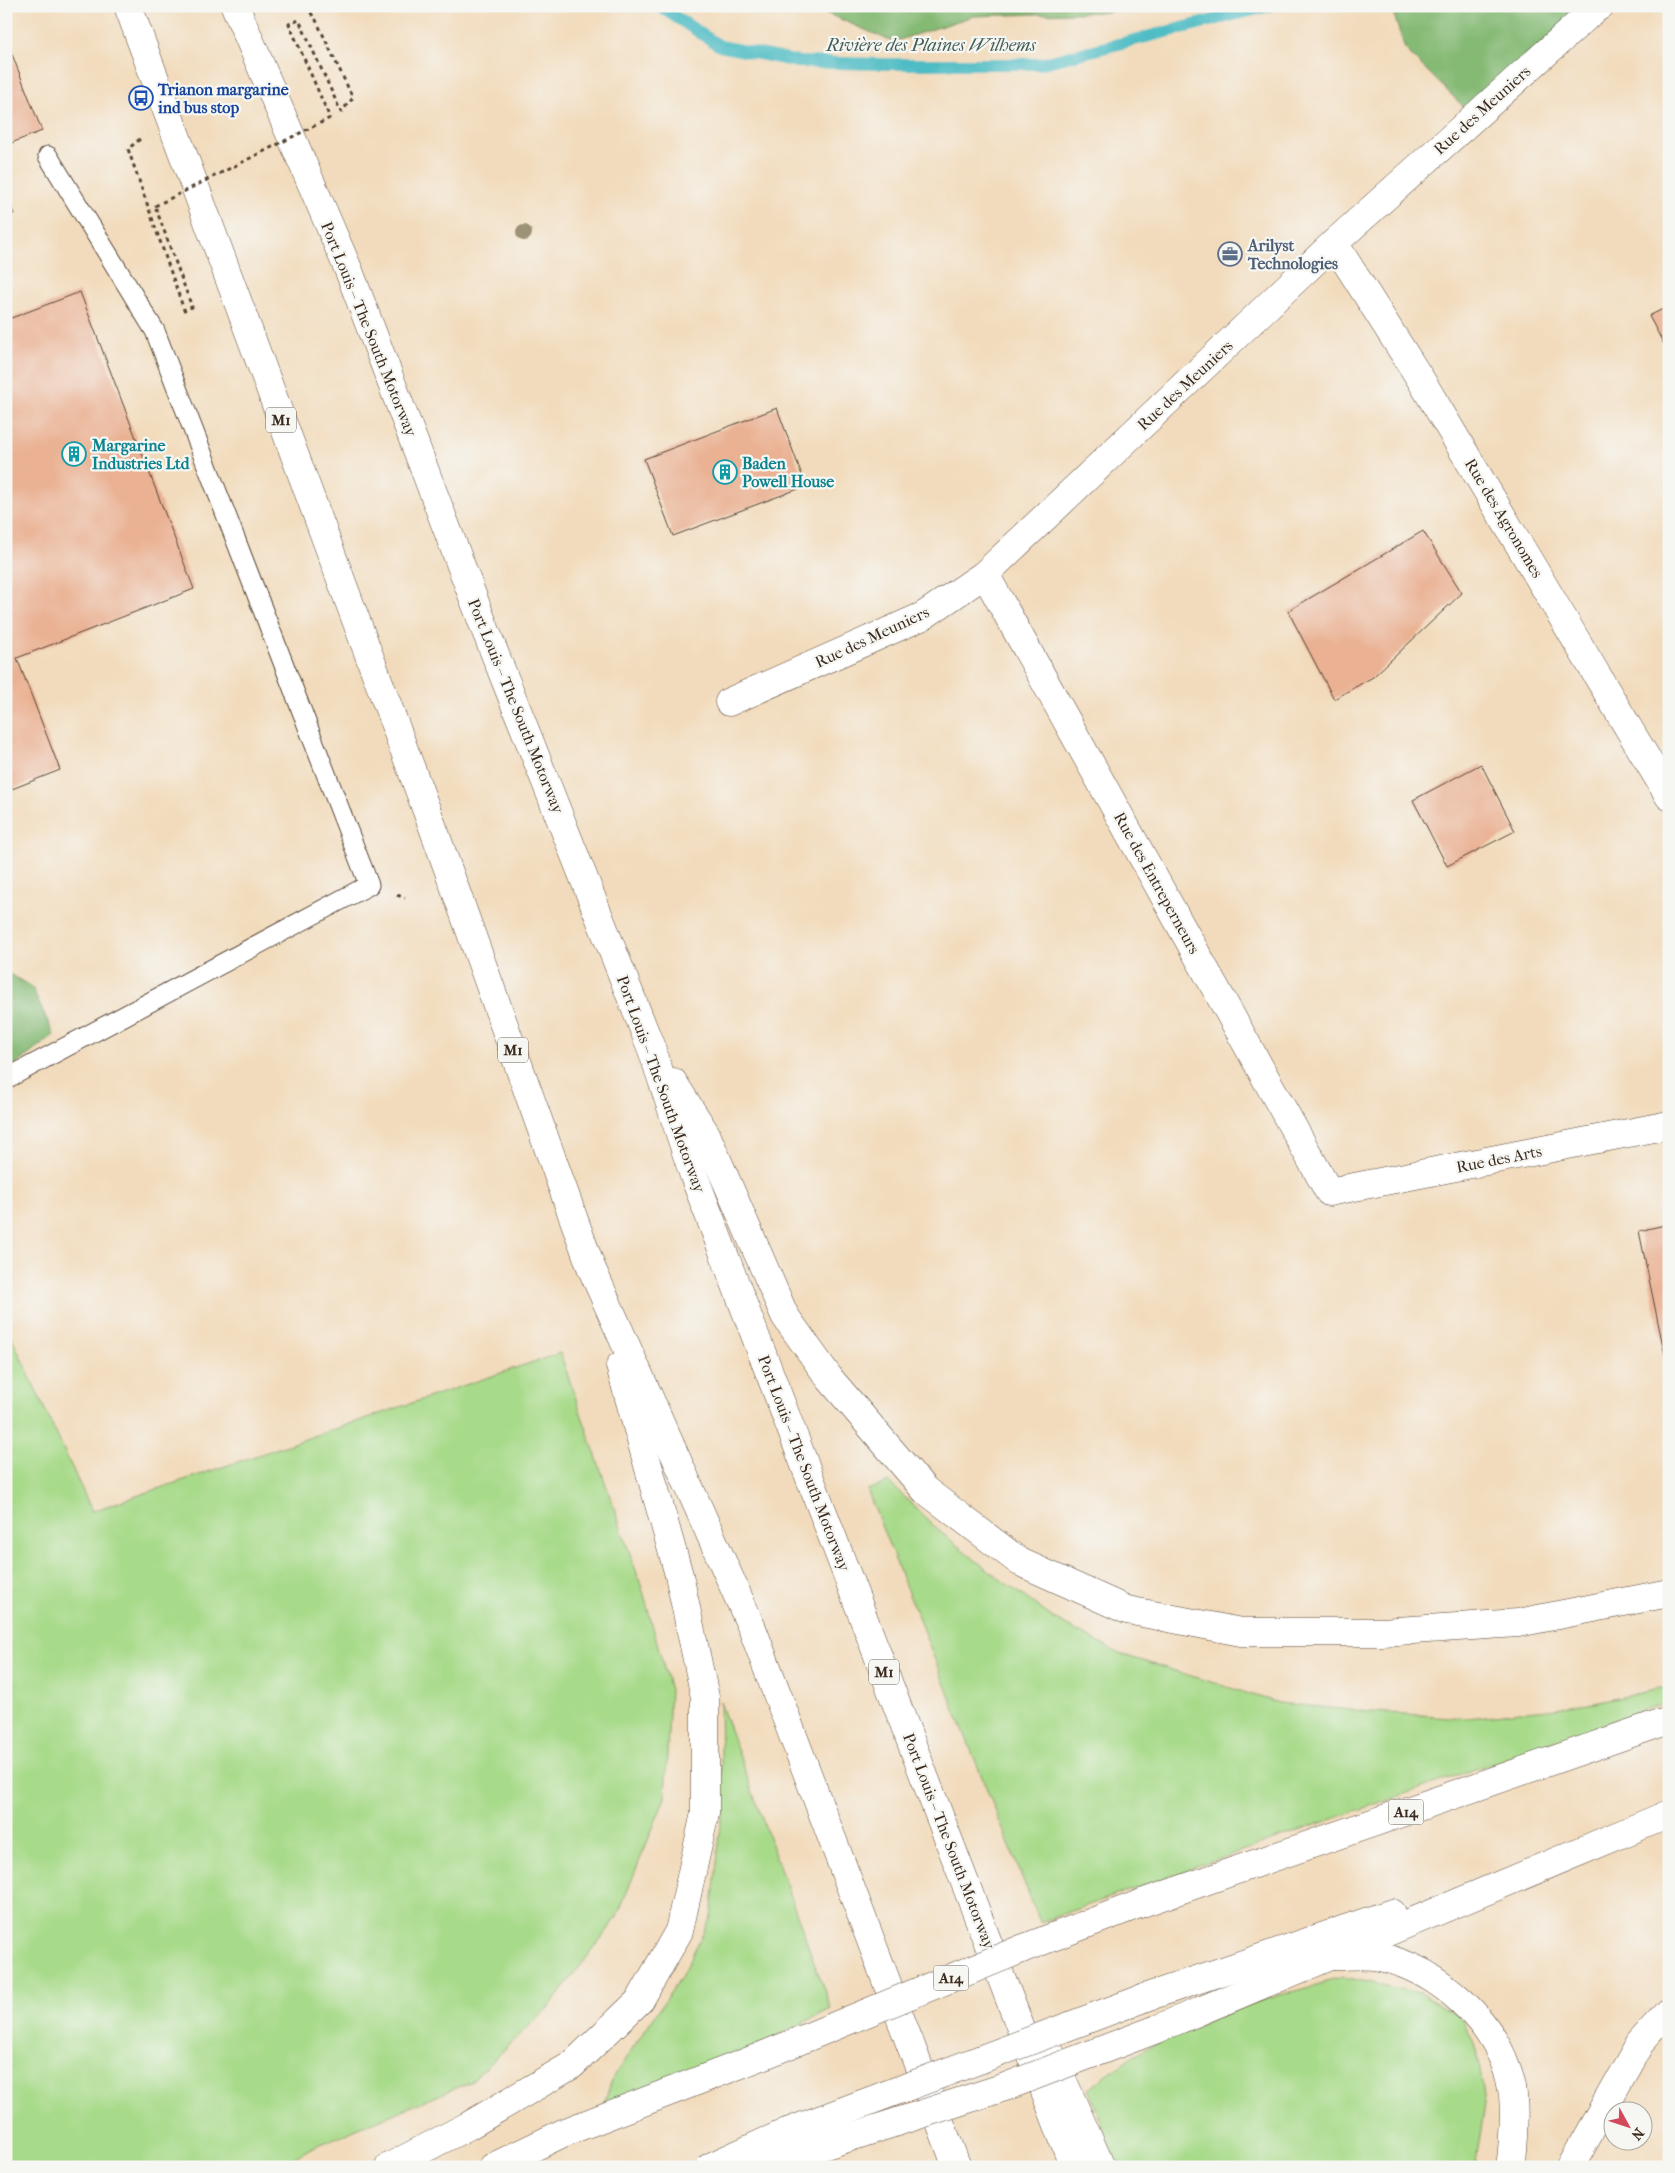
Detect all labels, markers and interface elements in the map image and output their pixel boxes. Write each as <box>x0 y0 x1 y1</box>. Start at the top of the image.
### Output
water label: Rivière des Plaines Wilhems <box>825 35 1036 56</box>
street label: Rue des Meuniers <box>1430 62 1534 158</box>
place label: Trianon margarine ind bus stop <box>157 80 289 118</box>
bus stop icon: Trianon margarine ind bus stop <box>128 85 154 111</box>
street label: Port Louis – The South Motorway <box>317 219 421 440</box>
place label: Arilyst Technologies <box>1247 236 1338 274</box>
office icon: Arilyst Technologies <box>1217 241 1243 267</box>
street label: Rue des Meuniers <box>1133 336 1237 434</box>
road number: M1 <box>266 408 296 432</box>
place label: Margarine Industries Ltd <box>91 436 191 473</box>
building icon: Margarine Industries Ltd <box>61 441 87 467</box>
place label: Baden Powell House <box>742 454 834 491</box>
street label: Rue des Agronomes <box>1461 455 1547 581</box>
building icon: Baden Powell House <box>712 459 738 485</box>
street label: Port Louis – The South Motorway <box>464 596 568 817</box>
street label: Rue des Meuniers <box>812 602 932 672</box>
street label: Rue des Entreperneurs <box>1110 809 1204 957</box>
street label: Port Louis – The South Motorway <box>613 973 709 1196</box>
road number: M1 <box>498 1038 528 1062</box>
street label: Rue des Arts <box>1455 1141 1543 1177</box>
street label: Port Louis – The South Motorway <box>754 1352 854 1574</box>
road number: M1 <box>869 1660 899 1684</box>
street label: Port Louis – The South Motorway <box>899 1730 999 1952</box>
road number: A14 <box>1388 1800 1424 1824</box>
road number: A14 <box>934 1966 968 1990</box>
north arrow <box>1602 2100 1652 2150</box>
text: N <box>1627 2125 1648 2144</box>

